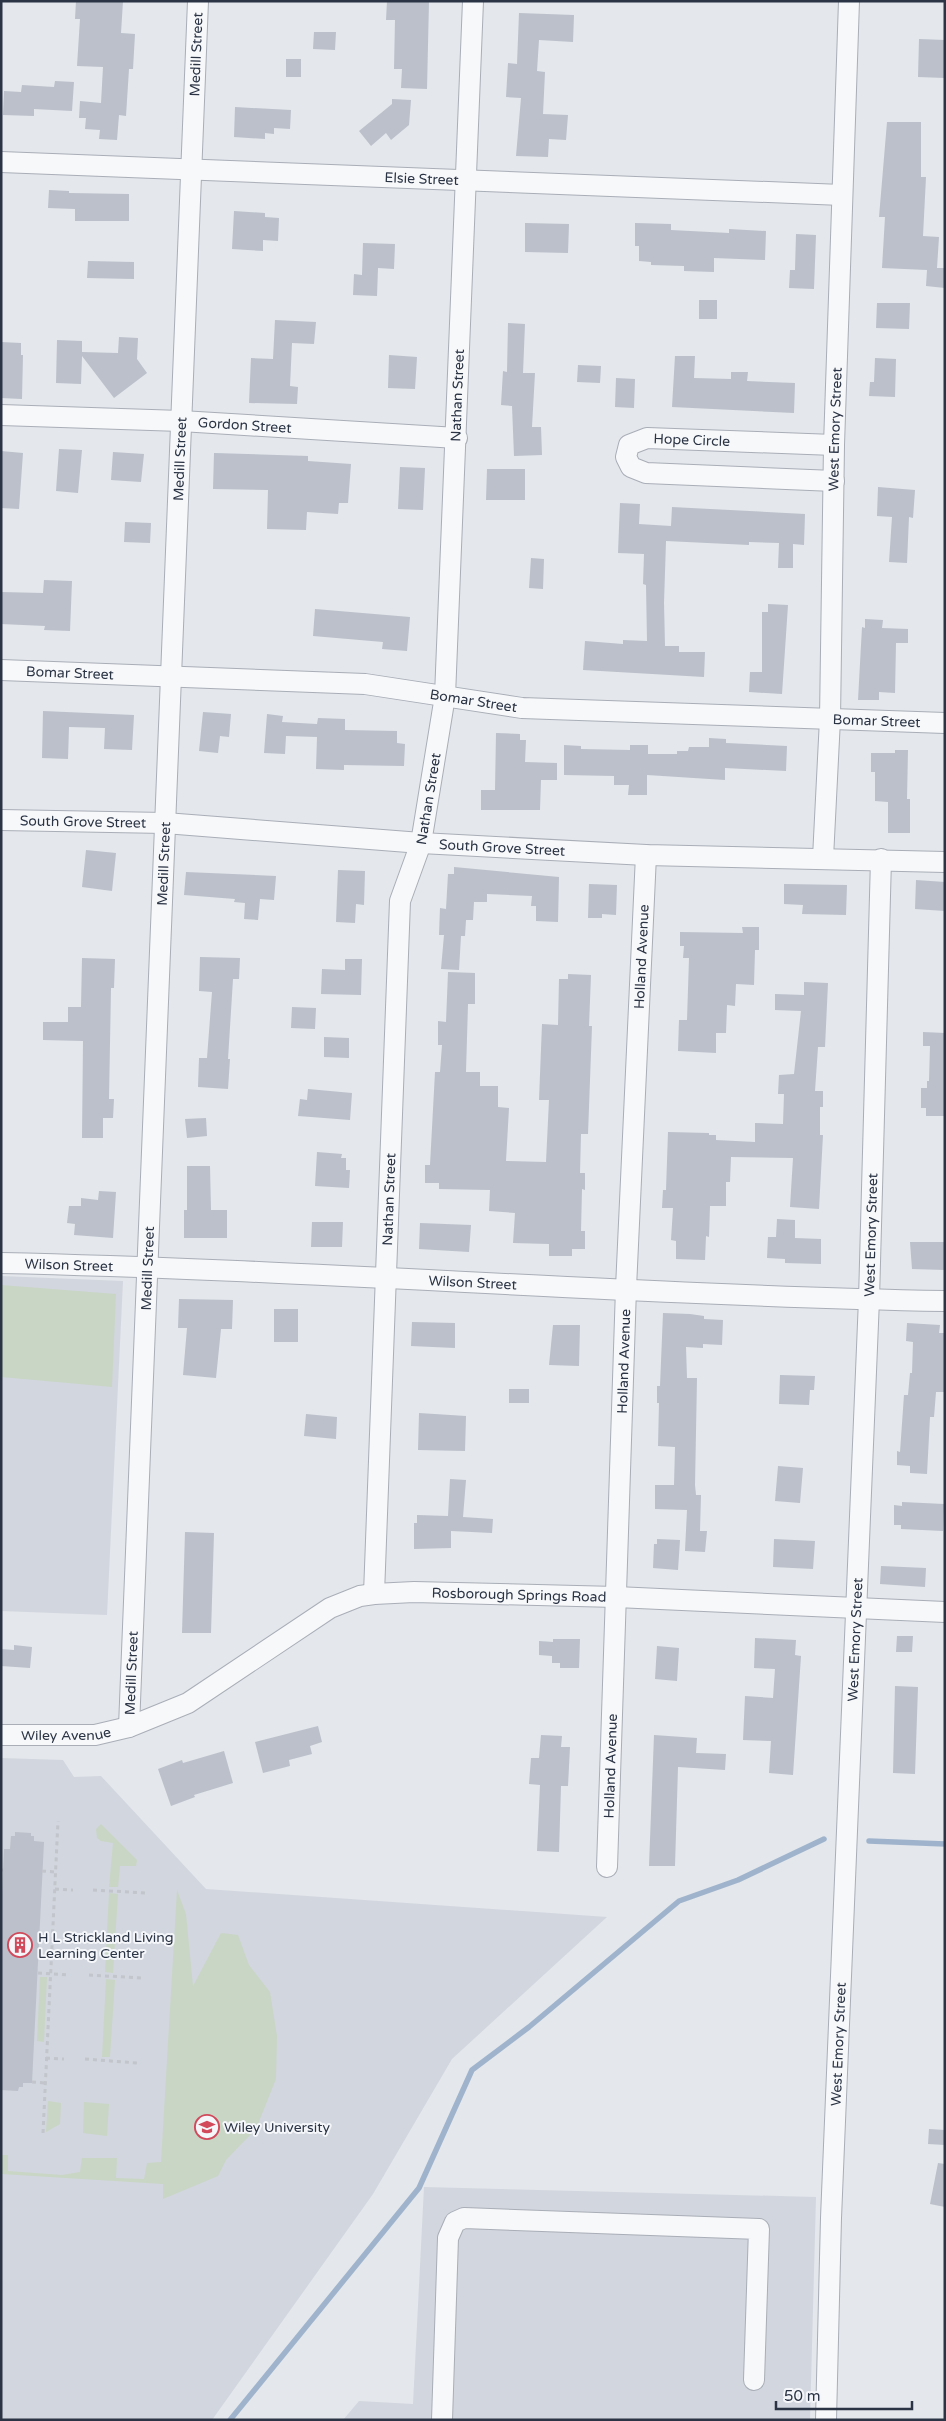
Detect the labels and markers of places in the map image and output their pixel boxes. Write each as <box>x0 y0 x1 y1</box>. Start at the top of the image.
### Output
place label: H L Strickland Living Learning Center <box>38 1929 174 1962</box>
building icon: H L Strickland Living Learning Center <box>7 1932 33 1958</box>
school or university icon: Wiley University <box>194 2114 220 2140</box>
place label: Wiley University <box>224 2119 330 2136</box>

